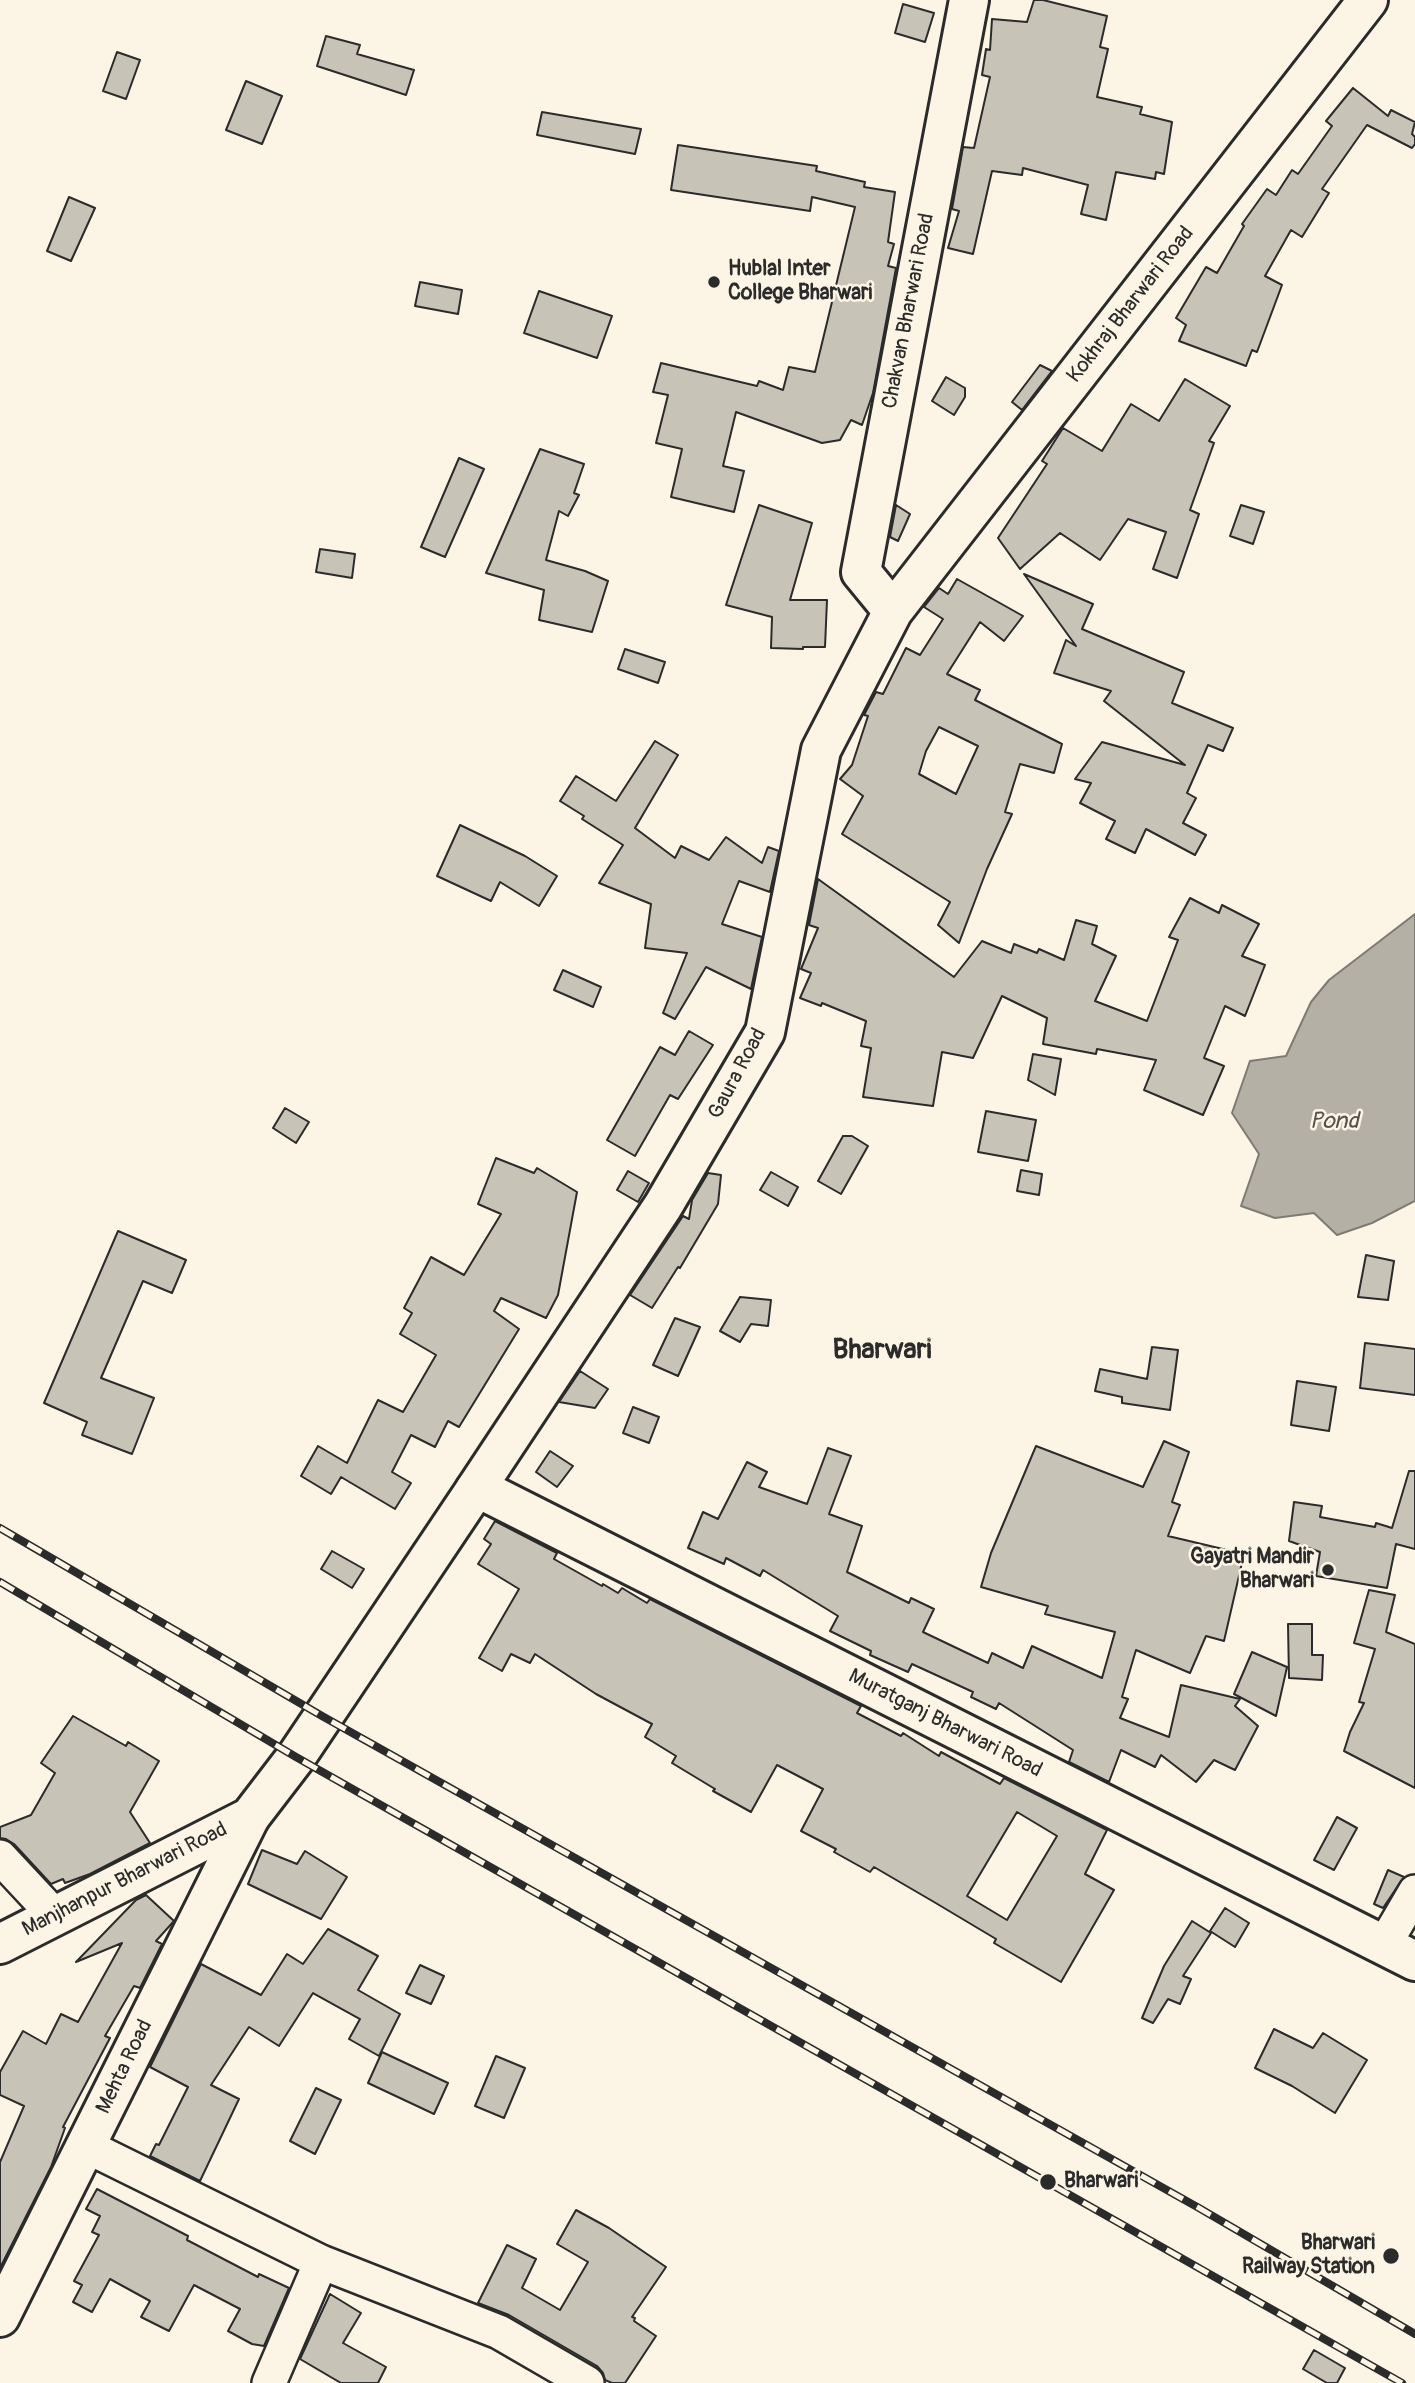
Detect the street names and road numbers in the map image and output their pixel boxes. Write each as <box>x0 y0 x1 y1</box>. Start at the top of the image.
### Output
street label: Chakvan Bharwari Road <box>878 211 940 411</box>
street label: Kokhraj Bharwari Road <box>1062 222 1200 388</box>
street label: Gaura Road <box>704 1024 772 1124</box>
street label: Muratganj Bharwari Road <box>844 1664 1046 1784</box>
street label: Manjhanpur Bharwari Road <box>18 1817 232 1943</box>
street label: Mehta Road <box>91 2016 159 2118</box>

